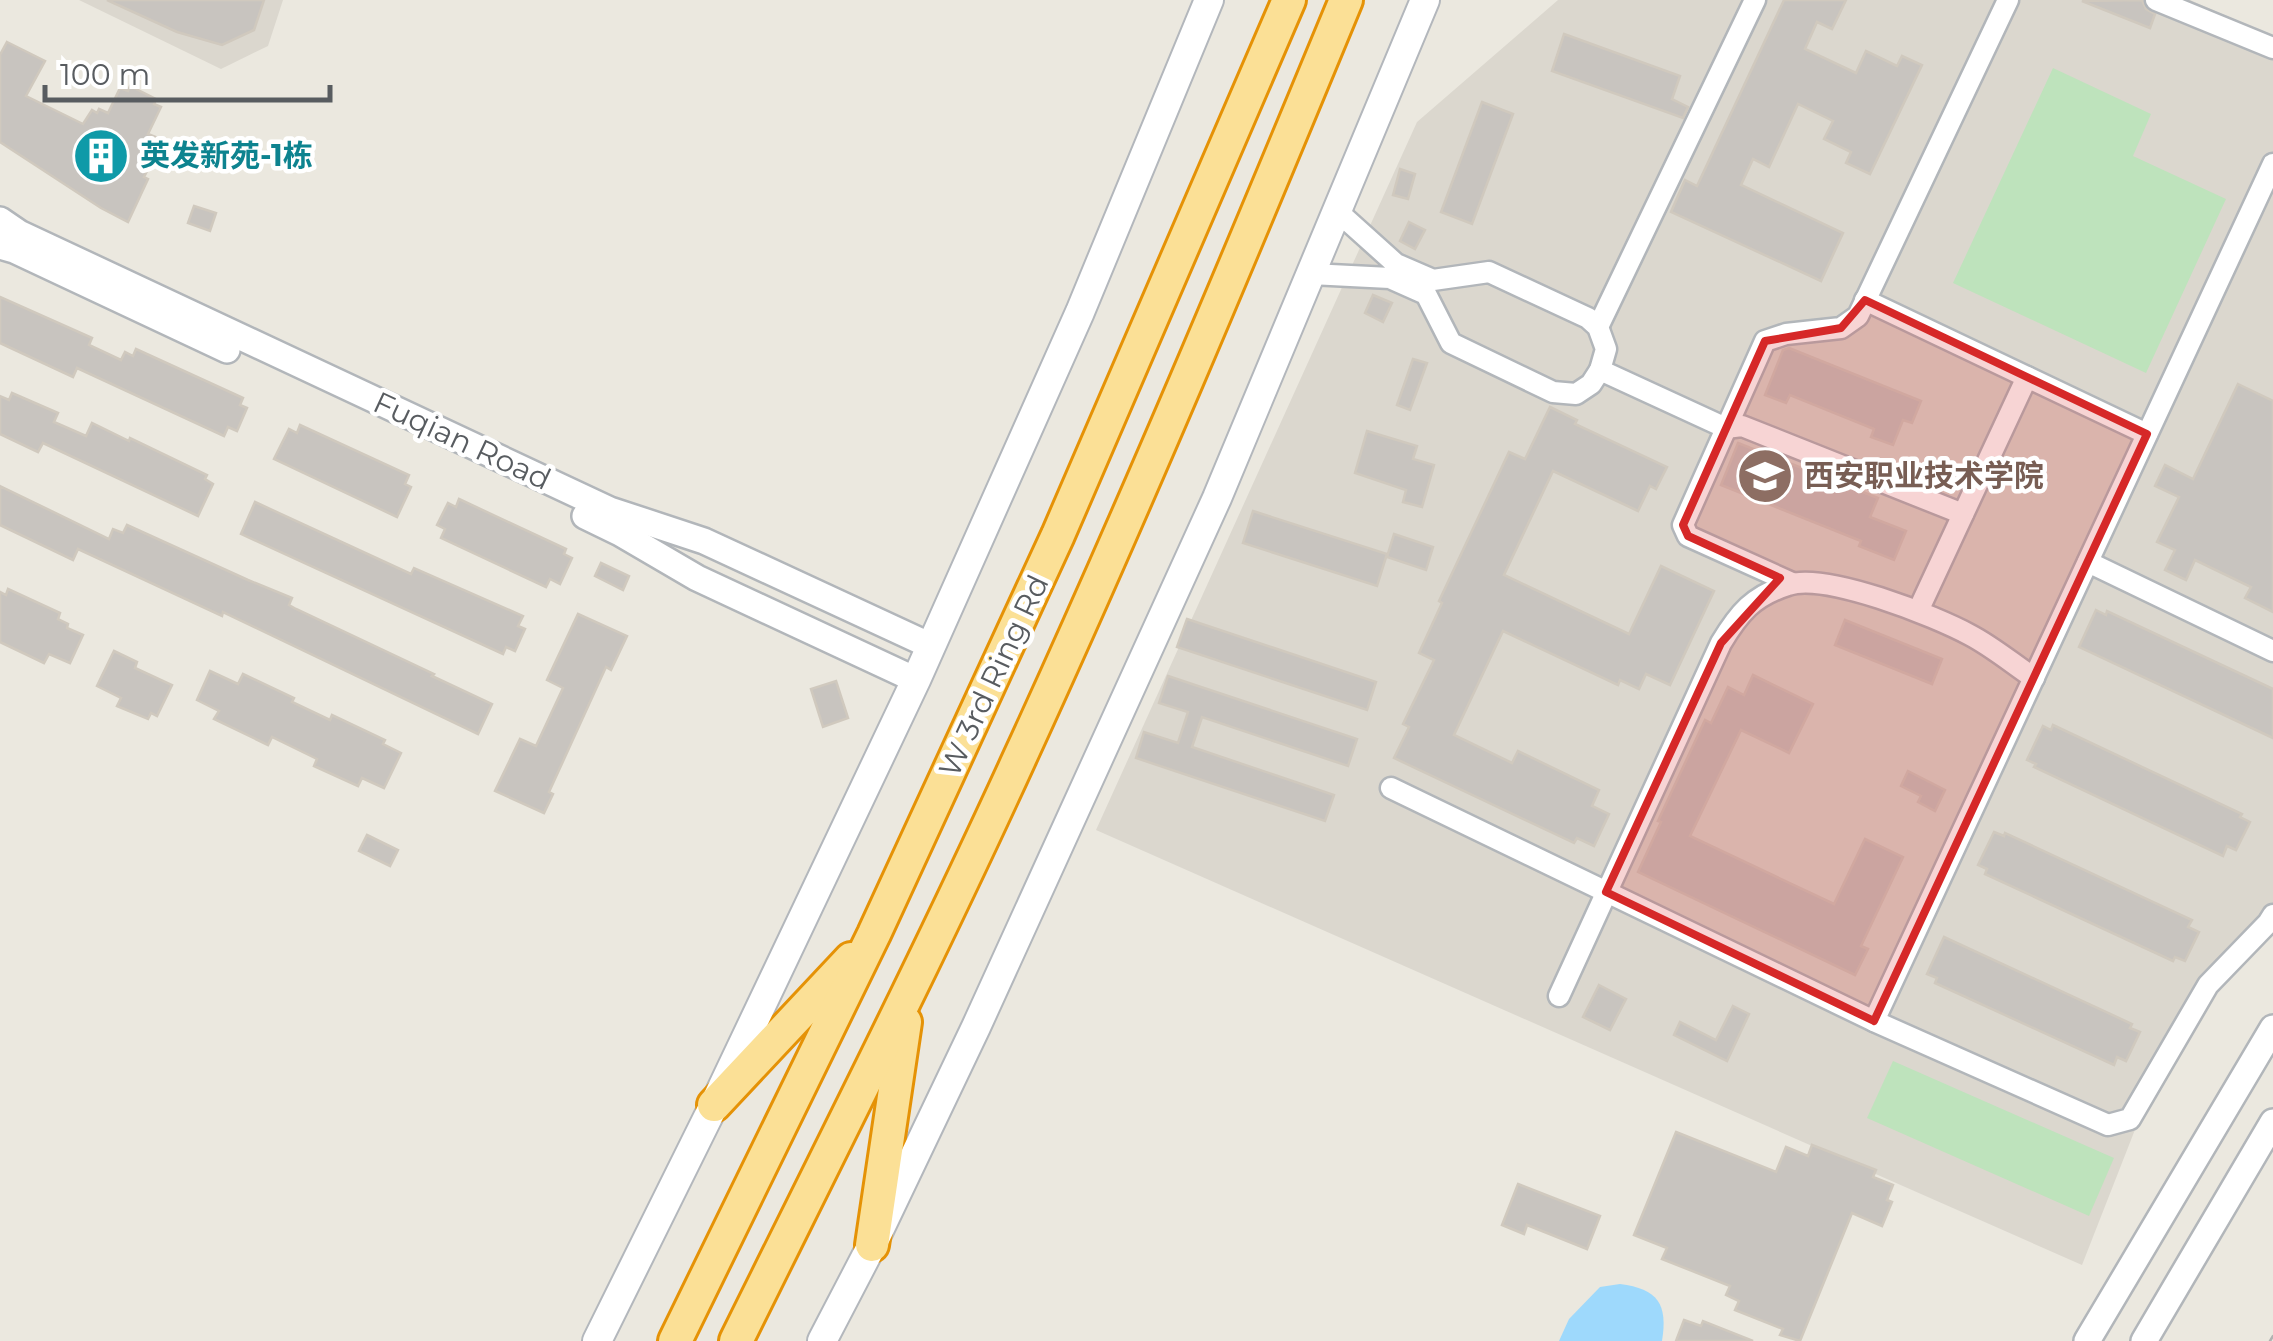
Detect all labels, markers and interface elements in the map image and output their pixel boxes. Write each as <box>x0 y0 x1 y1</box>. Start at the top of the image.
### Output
scale bar <box>45 40 330 102</box>
text: 100 m <box>60 56 150 93</box>
building icon: 英发新苑-1栋 <box>71 126 131 186</box>
place label: 英发新苑-1栋 <box>140 137 313 174</box>
street label: Fuqian Road <box>368 383 557 498</box>
school or university icon: 西安职业技术学院 <box>1735 446 1795 506</box>
place label: 西安职业技术学院 <box>1804 457 2044 494</box>
street label: W 3rd Ring Rd <box>931 569 1056 783</box>

